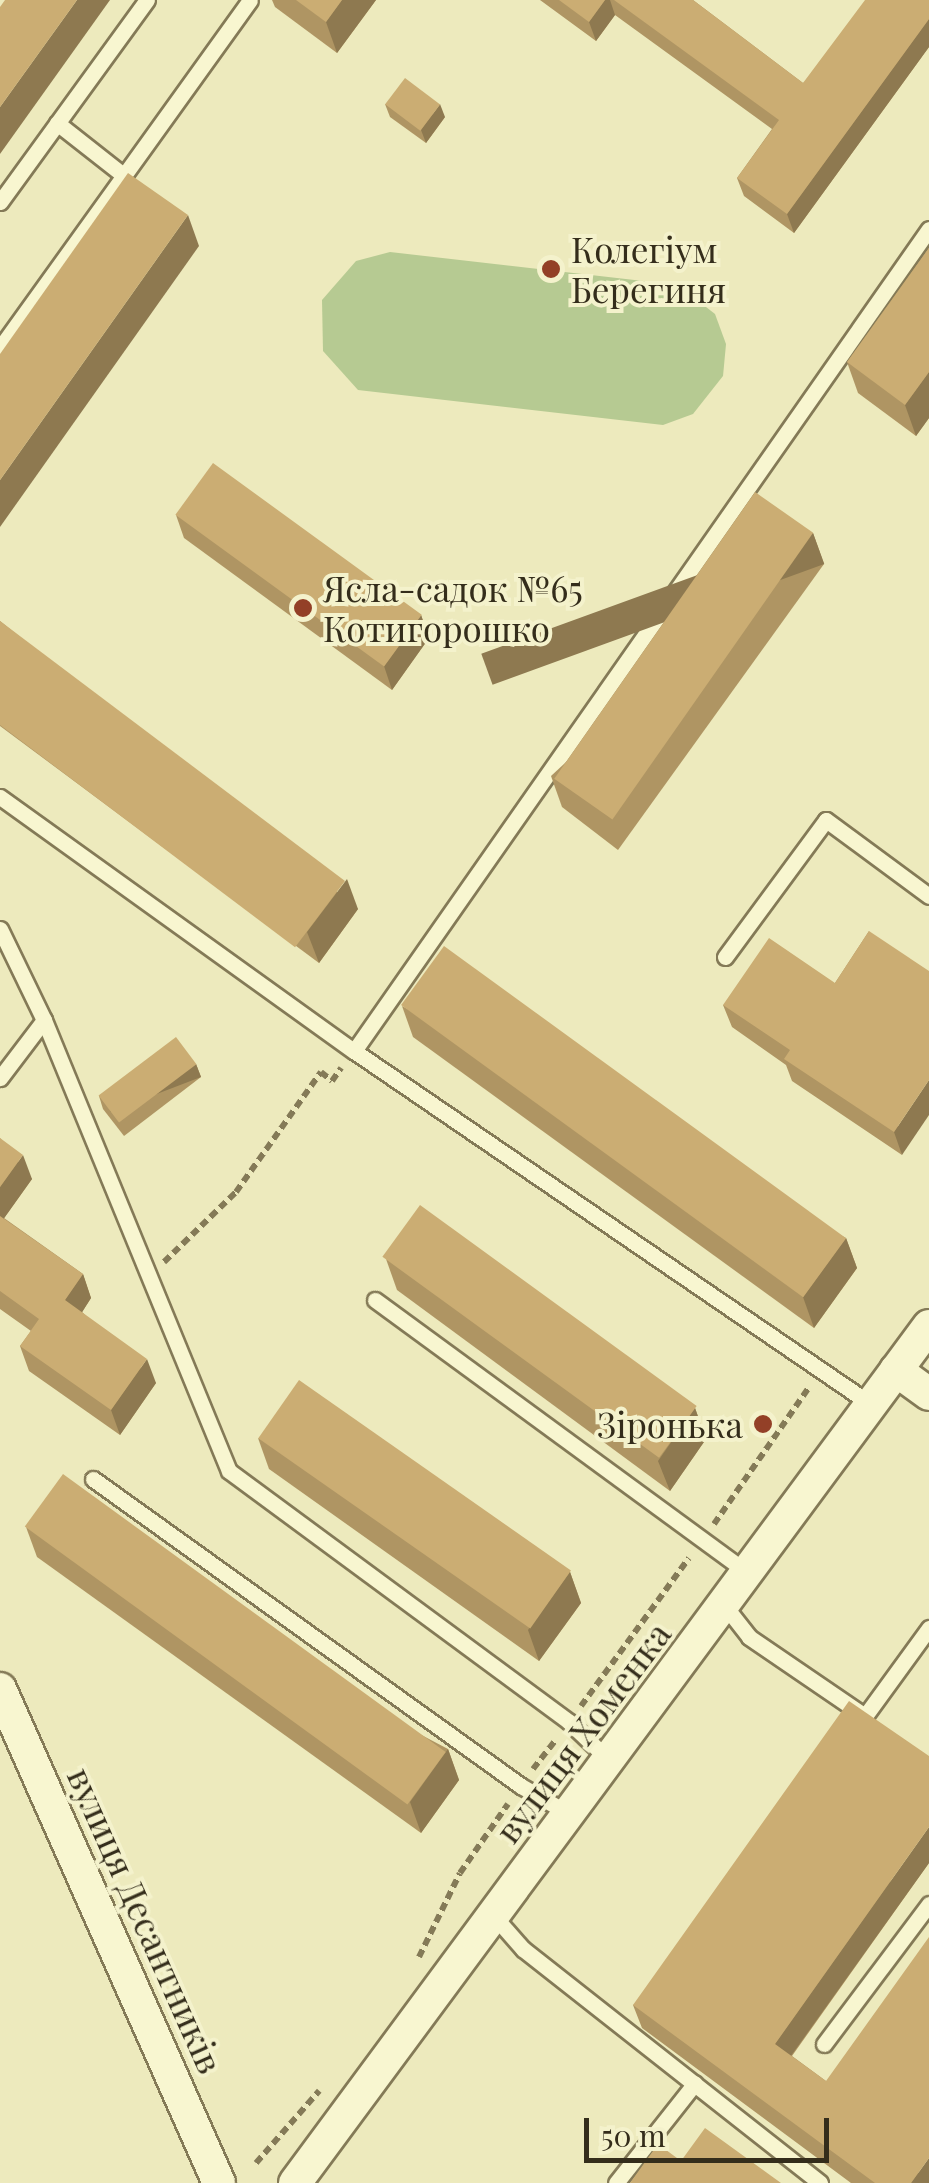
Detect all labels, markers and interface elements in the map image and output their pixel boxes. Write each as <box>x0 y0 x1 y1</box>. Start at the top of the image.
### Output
place label: Колегіум Берегиня <box>571 228 726 310</box>
marker: Колегіум Берегиня <box>540 258 562 280</box>
place label: Ясла-садок №65 Котигорошко <box>323 567 583 649</box>
marker: Ясла-садок №65 Котигорошко <box>292 597 314 619</box>
place label: Зіронька <box>597 1403 743 1445</box>
marker: Зіронька <box>752 1413 774 1435</box>
street label: вулиця Хоменка <box>486 1614 678 1850</box>
street label: вулиця Десантників <box>60 1761 232 2079</box>
scale bar <box>589 2098 834 2160</box>
text: 50 m <box>601 2115 666 2155</box>

